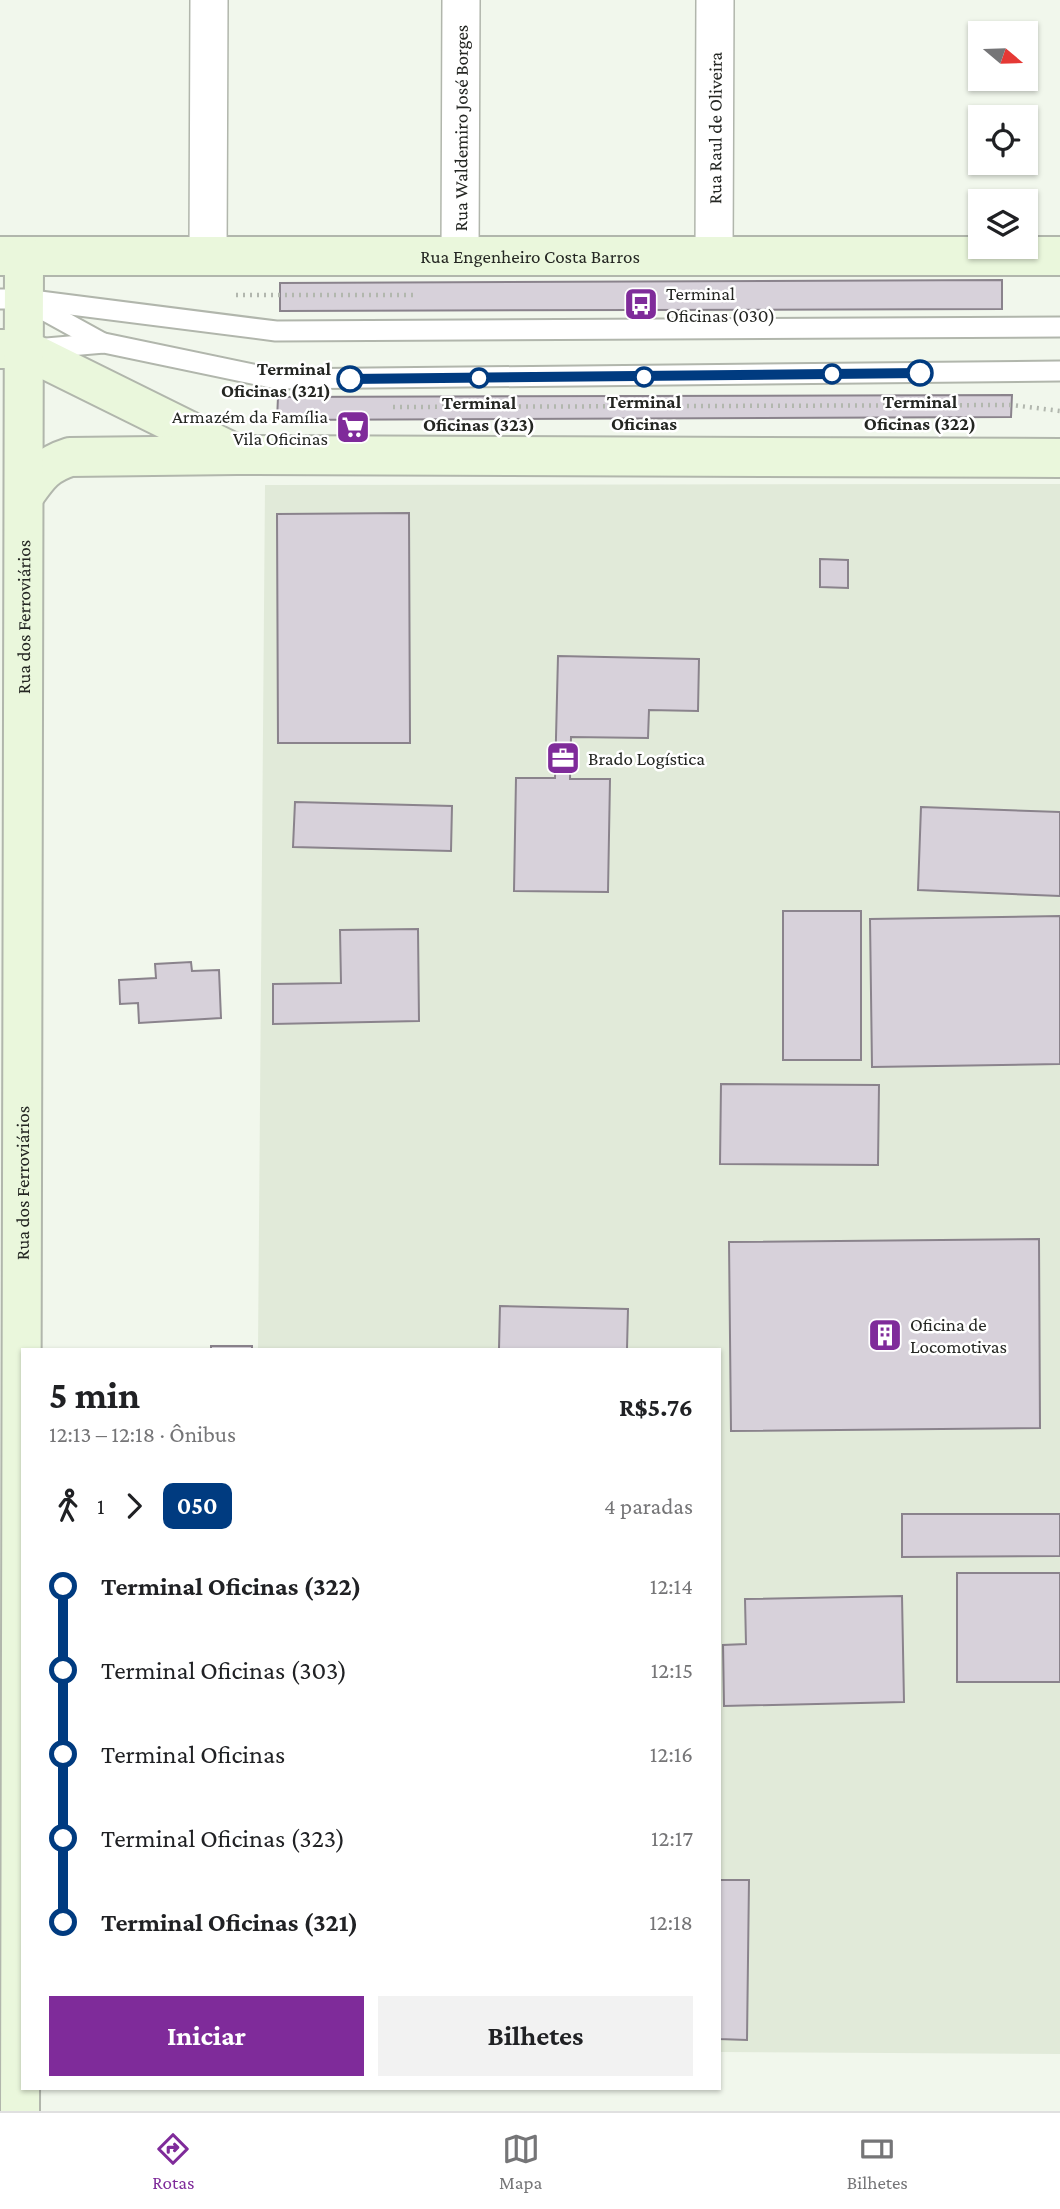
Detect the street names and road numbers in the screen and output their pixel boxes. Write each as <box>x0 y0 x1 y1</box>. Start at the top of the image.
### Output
street label: Rua Waldemiro José Borges <box>450 25 471 231</box>
street label: Rua Raul de Oliveira <box>704 52 725 204</box>
street label: Rua Engenheiro Costa Barros <box>420 246 640 267</box>
street label: Rua dos Ferroviários <box>13 540 34 694</box>
street label: Rua dos Ferroviários <box>11 1106 33 1260</box>

